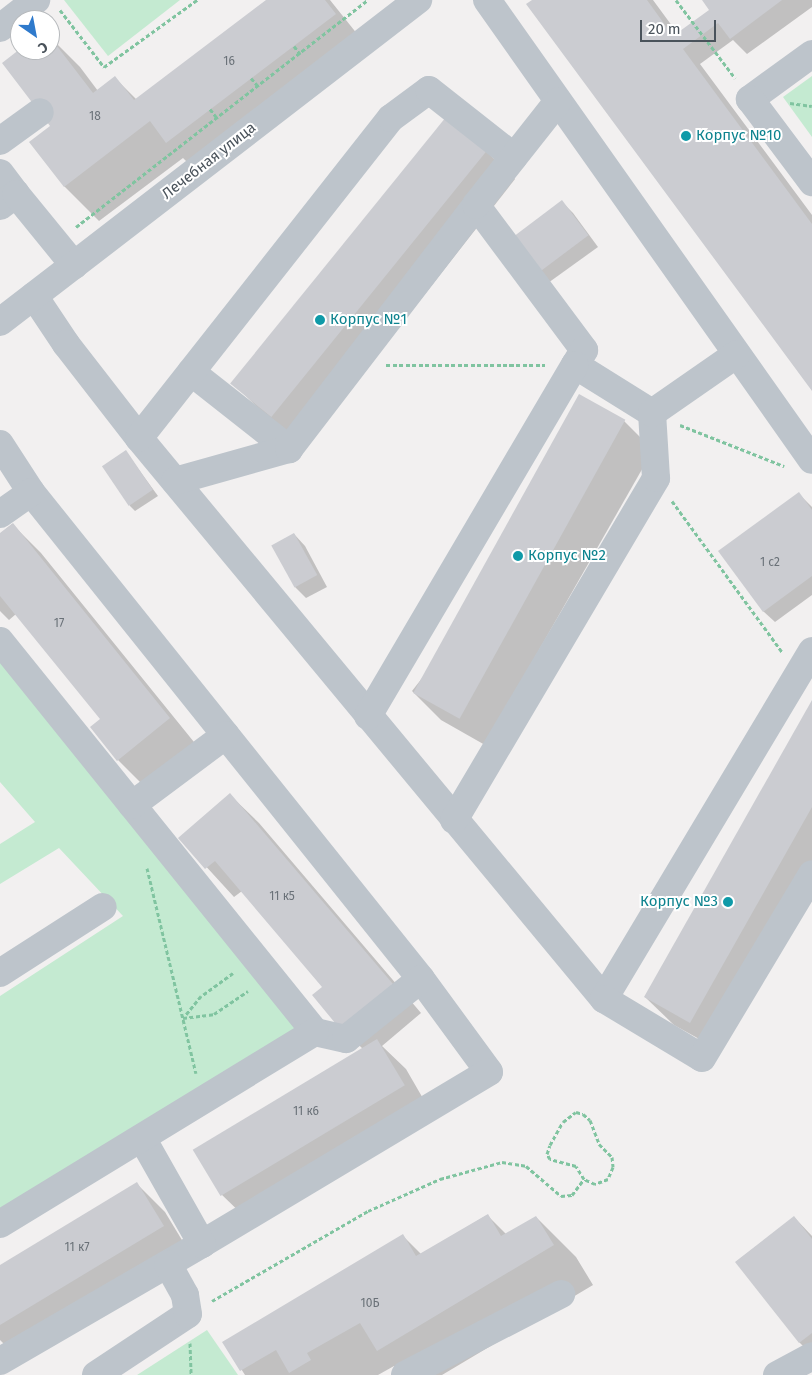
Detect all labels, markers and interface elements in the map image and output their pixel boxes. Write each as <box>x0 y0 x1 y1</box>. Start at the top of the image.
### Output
north arrow <box>10 10 60 60</box>
scale bar <box>642 10 718 42</box>
text: 20 m <box>648 20 681 38</box>
text: С <box>35 38 51 56</box>
house number: 16 <box>223 55 235 69</box>
house number: 18 <box>89 110 101 124</box>
street label: Лечебная улица <box>158 119 260 203</box>
place label: Корпус №10 <box>696 127 781 145</box>
marker: Корпус №10 <box>680 130 692 142</box>
place label: Корпус №1 <box>330 311 407 329</box>
marker: Корпус №1 <box>314 314 326 326</box>
place label: Корпус №2 <box>528 547 606 565</box>
marker: Корпус №2 <box>512 550 524 562</box>
house number: 1 с2 <box>760 556 780 570</box>
house number: 17 <box>54 617 64 631</box>
house number: 11 к5 <box>269 890 295 904</box>
place label: Корпус №3 <box>640 893 718 911</box>
marker: Корпус №3 <box>722 896 734 908</box>
house number: 11 к6 <box>293 1105 319 1119</box>
house number: 11 к7 <box>65 1241 89 1255</box>
house number: 10Б <box>361 1297 379 1311</box>

